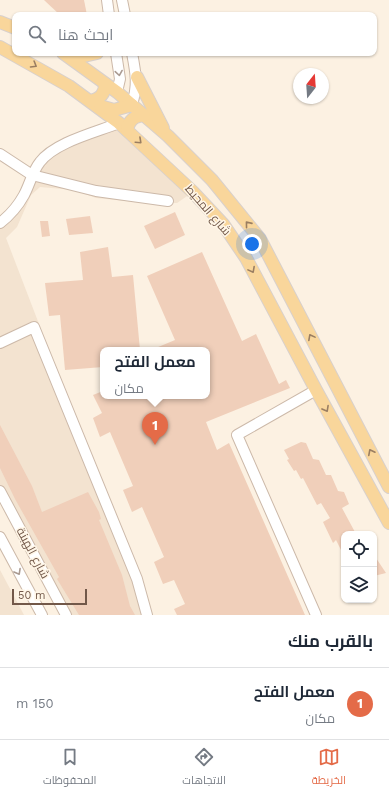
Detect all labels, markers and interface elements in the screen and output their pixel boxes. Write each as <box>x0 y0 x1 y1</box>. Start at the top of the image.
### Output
search box <box>12 12 377 56</box>
icon: search <box>26 23 48 45</box>
text: ابحث هنا <box>58 26 113 44</box>
one-way arrow <box>30 61 37 68</box>
north arrow <box>293 68 329 104</box>
one-way arrow <box>114 70 123 76</box>
one-way arrow <box>134 137 142 144</box>
street label: شارع المحيط <box>182 182 234 239</box>
one-way arrow <box>245 221 252 229</box>
your location <box>242 234 262 254</box>
one-way arrow <box>247 265 255 273</box>
one-way arrow <box>308 334 316 341</box>
popup <box>100 347 210 399</box>
text: معمل الفتح <box>114 353 196 371</box>
text: مكان <box>114 381 144 396</box>
one-way arrow <box>321 405 329 412</box>
pin: 1 <box>142 412 168 445</box>
one-way arrow <box>368 449 376 457</box>
street label: شارع الهبنة <box>13 525 52 581</box>
map controls <box>341 531 377 603</box>
button: locate <box>341 531 377 567</box>
button: layers <box>341 567 377 603</box>
one-way arrow <box>14 568 21 575</box>
scale bar <box>12 587 87 606</box>
text: 50 m <box>18 589 45 602</box>
text: بالقرب منك <box>288 631 373 651</box>
text: معمل الفتح <box>254 683 335 701</box>
text: 150 m <box>16 696 54 711</box>
text: 1 <box>357 696 363 711</box>
text: مكان <box>306 711 335 726</box>
tab: المحفوظات <box>43 746 96 790</box>
tab: الاتجاهات <box>182 746 226 790</box>
tab: الخريطة <box>312 746 346 790</box>

